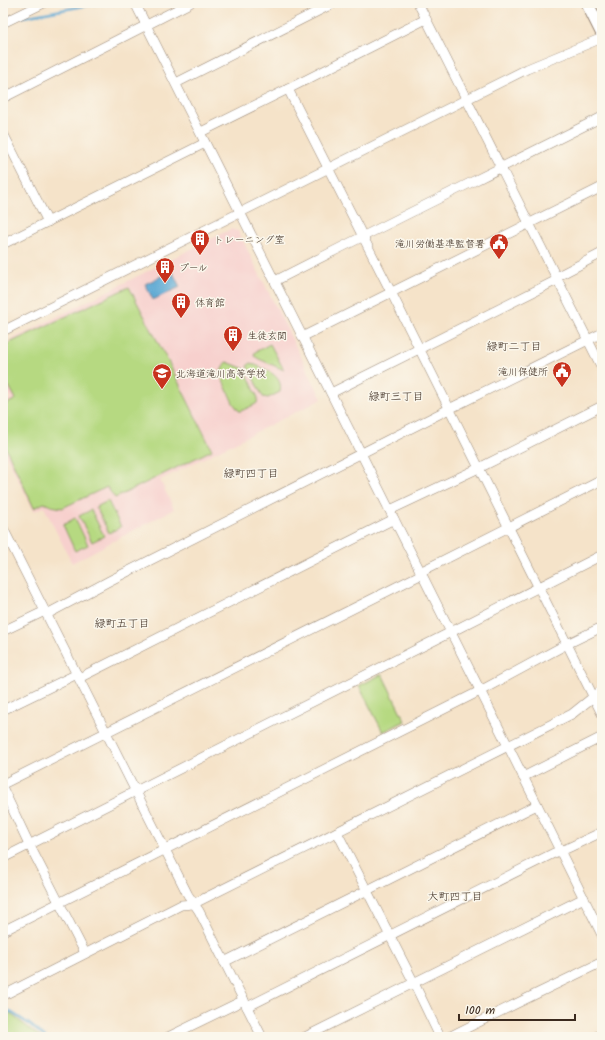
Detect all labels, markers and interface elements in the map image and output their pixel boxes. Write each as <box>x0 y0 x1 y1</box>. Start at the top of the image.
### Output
building icon: トレーニング室 <box>189 228 211 256</box>
place label: トレーニング室 <box>214 232 284 248</box>
public building icon: 滝川労働基準監督署 <box>488 232 510 260</box>
place label: 滝川労働基準監督署 <box>395 236 485 252</box>
building icon: プール <box>154 256 176 284</box>
place label: プール <box>179 260 208 276</box>
building icon: 体育館 <box>170 291 192 319</box>
place label: 体育館 <box>195 295 225 311</box>
building icon: 生徒玄関 <box>222 324 244 352</box>
place label: 生徒玄関 <box>247 328 287 344</box>
district label: 緑町二丁目 <box>487 338 542 356</box>
public building icon: 滝川保健所 <box>551 360 573 388</box>
school or university icon: 北海道滝川高等学校 <box>151 362 173 390</box>
place label: 滝川保健所 <box>498 364 548 380</box>
place label: 北海道滝川高等学校 <box>176 366 266 382</box>
district label: 緑町三丁目 <box>369 388 424 406</box>
district label: 緑町四丁目 <box>224 465 279 483</box>
district label: 緑町五丁目 <box>95 615 150 633</box>
district label: 大町四丁目 <box>428 888 483 906</box>
scale bar <box>459 996 575 1022</box>
text: 100 m <box>465 1001 496 1020</box>

